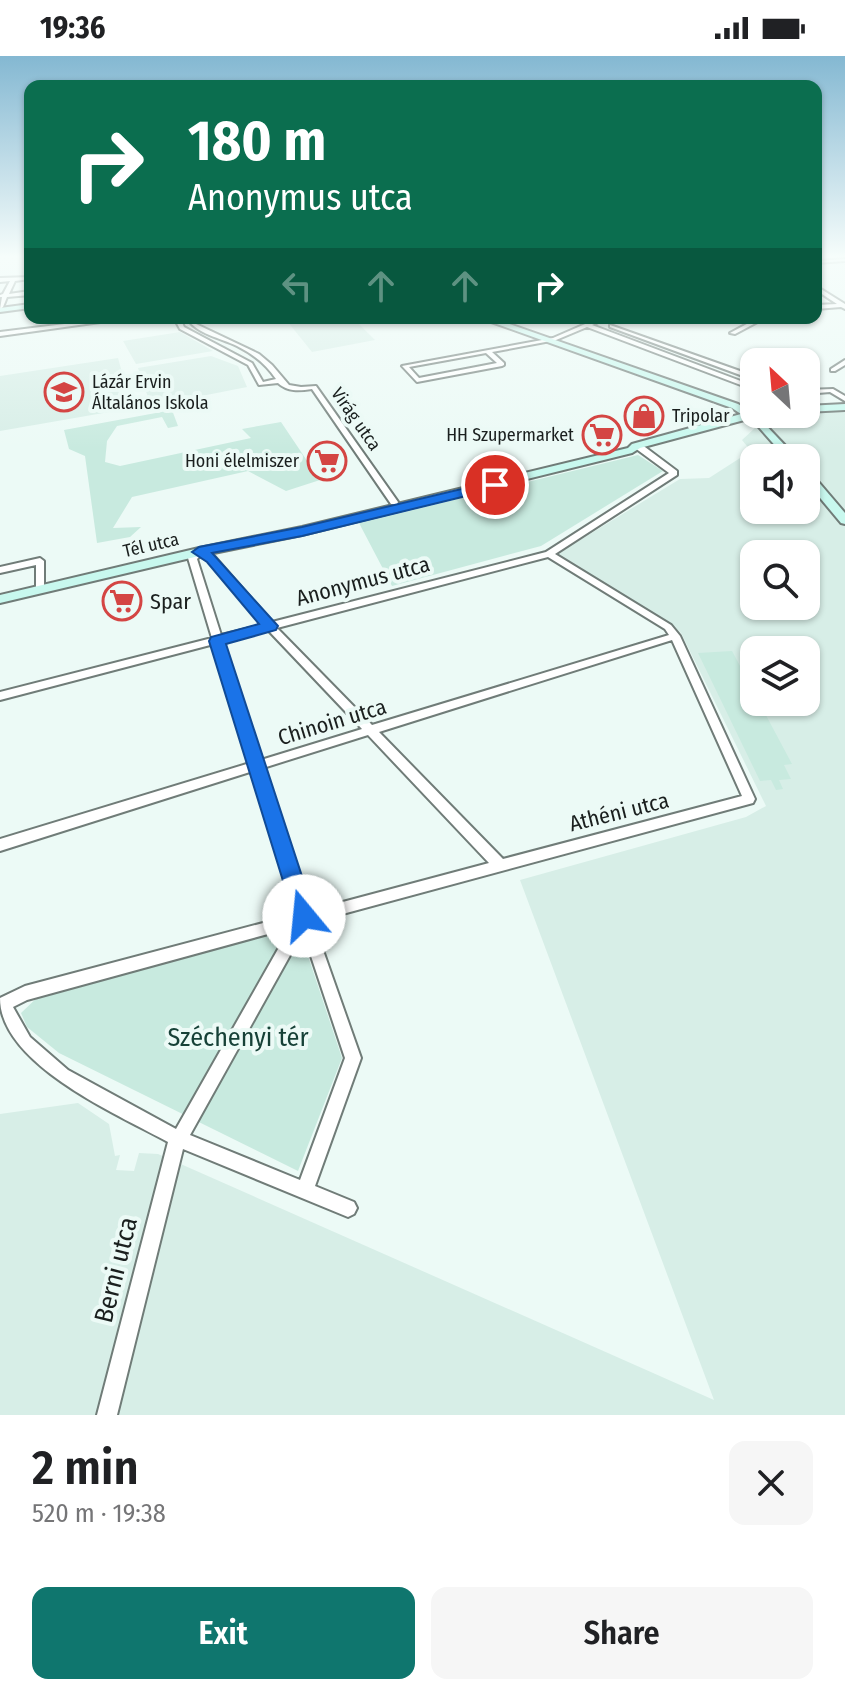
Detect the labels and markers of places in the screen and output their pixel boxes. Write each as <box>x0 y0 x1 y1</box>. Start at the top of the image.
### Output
school or university icon: Lázár Ervin Általános Iskola <box>43 371 85 413</box>
place label: Lázár Ervin Általános Iskola <box>92 371 209 414</box>
shop icon: Tripolar <box>623 395 665 437</box>
place label: Tripolar <box>672 405 730 427</box>
supermarket icon: HH Szupermarket <box>581 414 623 456</box>
place label: HH Szupermarket <box>446 424 574 446</box>
supermarket icon: Honi élelmiszer <box>306 440 348 482</box>
place label: Honi élelmiszer <box>185 450 300 472</box>
pin <box>461 451 529 519</box>
supermarket icon: Spar <box>101 580 143 622</box>
place label: Spar <box>150 588 191 615</box>

